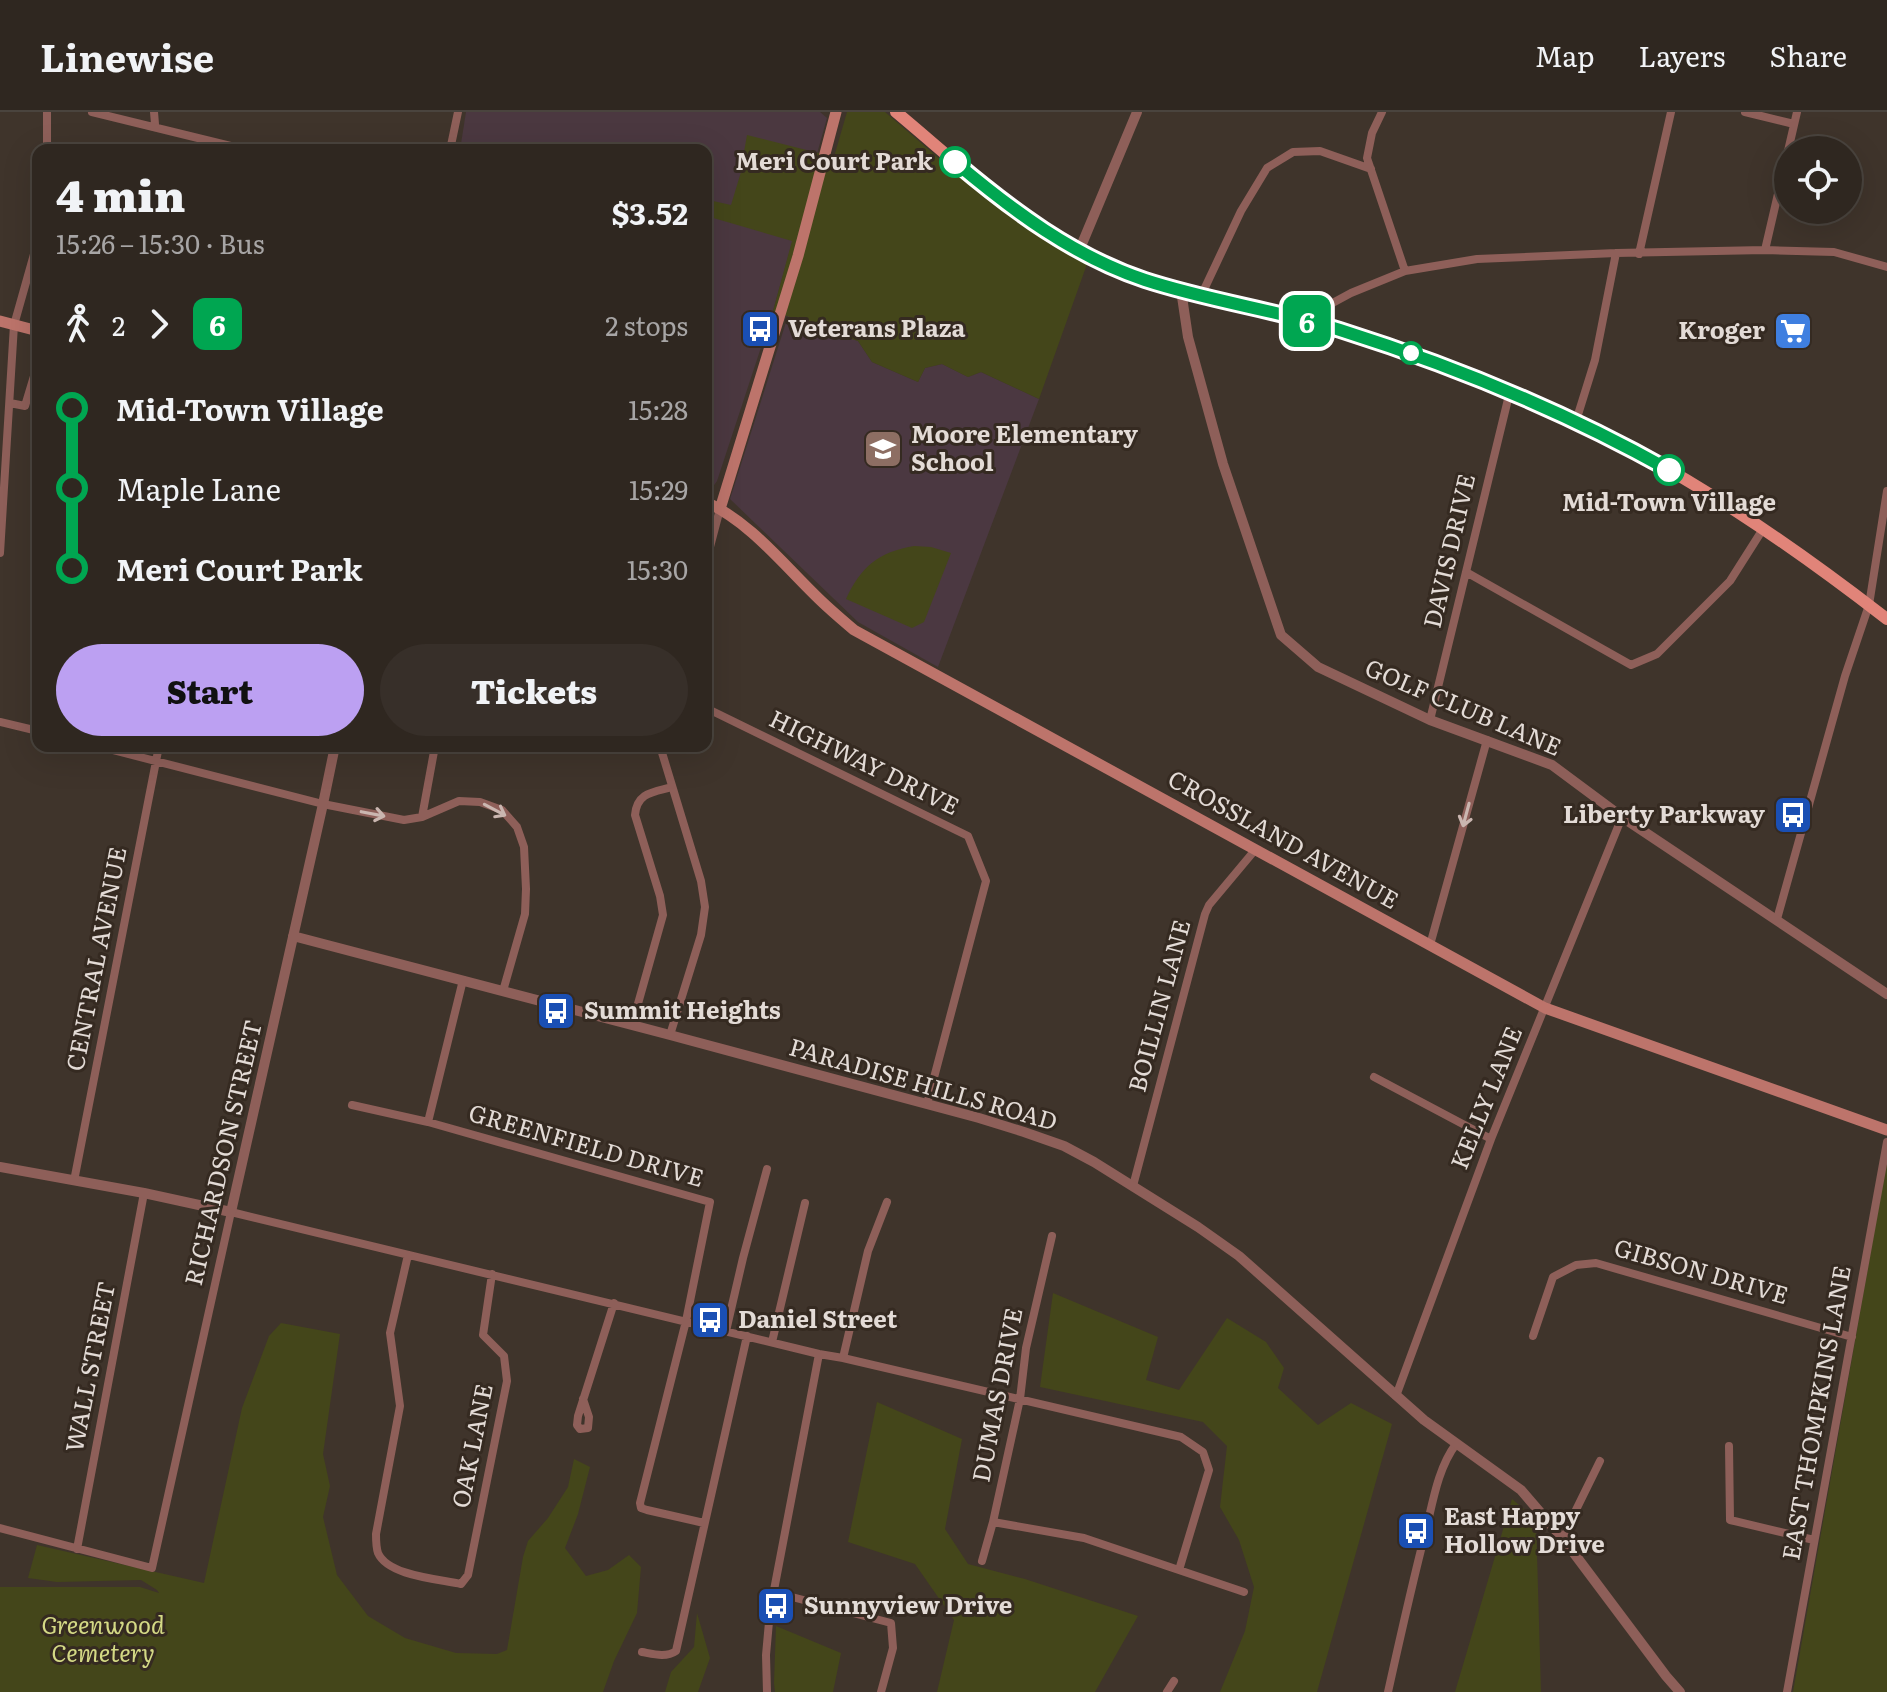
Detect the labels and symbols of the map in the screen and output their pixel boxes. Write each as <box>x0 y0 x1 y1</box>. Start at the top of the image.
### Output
place label: Meri Court Park <box>736 142 934 177</box>
marker: Meri Court Park <box>940 147 970 177</box>
line badge: 6 <box>1281 295 1333 347</box>
bus stop icon: Veterans Plaza <box>739 308 781 350</box>
place label: Veterans Plaza <box>788 309 966 344</box>
supermarket icon: Kroger <box>1772 310 1814 352</box>
place label: Kroger <box>1678 311 1765 346</box>
unlabelled marker <box>1400 342 1422 364</box>
place label: Moore Elementary School <box>911 415 1138 478</box>
school or university icon: Moore Elementary School <box>862 428 904 470</box>
marker: Mid-Town Village <box>1654 455 1684 485</box>
street label: DAVIS DRIVE <box>1413 470 1482 631</box>
place label: Mid-Town Village <box>1562 483 1776 518</box>
street label: GOLF CLUB LANE <box>1360 649 1568 763</box>
street label: HIGHWAY DRIVE <box>764 700 966 822</box>
street label: CROSSLAND AVENUE <box>1162 760 1406 916</box>
bus stop icon: Liberty Parkway <box>1772 794 1814 836</box>
place label: Liberty Parkway <box>1563 795 1765 830</box>
one-way arrow <box>1457 801 1472 827</box>
one-way arrow <box>483 802 506 818</box>
one-way arrow <box>360 807 385 822</box>
street label: CENTRAL AVENUE <box>56 843 133 1074</box>
street label: BOILLIN LANE <box>1118 915 1197 1096</box>
bus stop icon: Summit Heights <box>535 990 577 1032</box>
place label: Summit Heights <box>584 991 781 1026</box>
street label: RICHARDSON STREET <box>174 1016 269 1289</box>
street label: KELLY LANE <box>1440 1020 1529 1174</box>
street label: PARADISE HILLS ROAD <box>786 1028 1062 1138</box>
street label: GREENFIELD DRIVE <box>465 1093 708 1194</box>
street label: GIBSON DRIVE <box>1610 1228 1793 1311</box>
street label: EAST THOMPKINS LANE <box>1771 1262 1858 1563</box>
street label: WALL STREET <box>55 1278 122 1455</box>
bus stop icon: Daniel Street <box>689 1299 731 1341</box>
place label: Daniel Street <box>738 1300 898 1335</box>
street label: DUMAS DRIVE <box>961 1304 1030 1485</box>
street label: OAK LANE <box>441 1380 500 1511</box>
place label: East Happy Hollow Drive <box>1444 1497 1605 1560</box>
bus stop icon: East Happy Hollow Drive <box>1395 1510 1437 1552</box>
bus stop icon: Sunnyview Drive <box>755 1585 797 1627</box>
place label: Sunnyview Drive <box>804 1586 1012 1621</box>
park label: Greenwood Cemetery <box>41 1606 165 1669</box>

